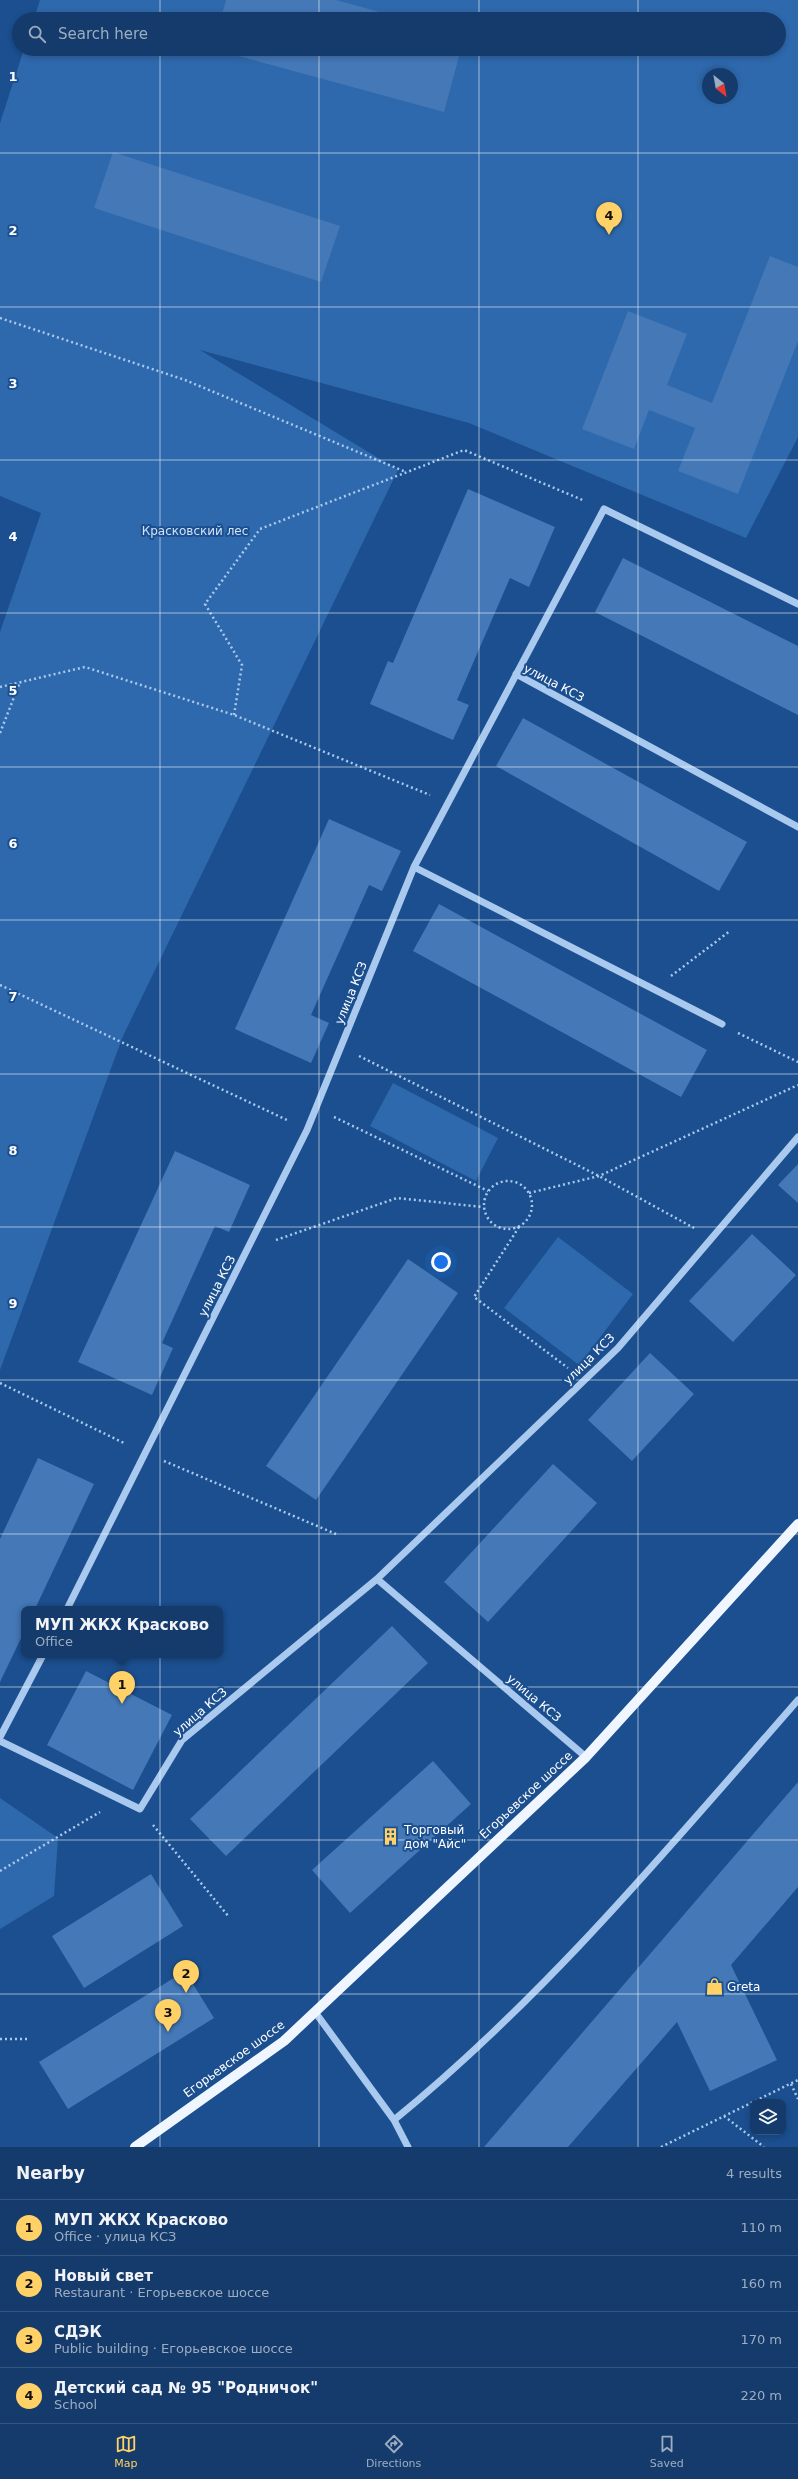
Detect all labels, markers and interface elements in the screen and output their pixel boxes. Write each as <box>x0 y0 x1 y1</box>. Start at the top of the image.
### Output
search box <box>12 12 786 56</box>
icon: search <box>26 23 48 45</box>
text: Search here <box>58 25 148 43</box>
north arrow <box>702 68 738 104</box>
text: 1 <box>8 69 18 84</box>
pin: 4 <box>596 202 622 235</box>
text: 2 <box>8 223 18 238</box>
text: 3 <box>8 376 18 391</box>
park label: Красковский лес <box>142 524 248 538</box>
text: 4 <box>8 529 18 544</box>
street label: улица КСЗ <box>521 661 587 705</box>
text: 5 <box>8 683 18 698</box>
text: 6 <box>8 836 18 851</box>
street label: улица КСЗ <box>332 960 370 1026</box>
text: 7 <box>8 989 18 1004</box>
text: 8 <box>8 1143 18 1158</box>
your location <box>431 1252 451 1272</box>
street label: улица КСЗ <box>196 1253 238 1319</box>
text: 9 <box>8 1296 18 1311</box>
street label: улица КСЗ <box>561 1331 617 1387</box>
popup <box>21 1606 223 1658</box>
text: МУП ЖКХ Красково <box>35 1616 209 1634</box>
text: Office <box>35 1634 73 1649</box>
pin: 1 <box>109 1671 135 1704</box>
street label: улица КСЗ <box>504 1671 564 1725</box>
street label: улица КСЗ <box>170 1685 230 1739</box>
street label: Егорьевское шоссе <box>477 1748 575 1842</box>
place label: Торговый дом "Айс" <box>403 1823 466 1851</box>
building icon: Торговый дом "Айс" <box>381 1827 401 1847</box>
pin: 2 <box>173 1960 199 1993</box>
shop icon: Greta <box>704 1977 724 1997</box>
place label: Greta <box>727 1980 760 1994</box>
pin: 3 <box>155 1999 181 2032</box>
street label: Егорьевское шоссе <box>181 2018 287 2100</box>
map controls <box>750 2099 786 2135</box>
button: layers <box>750 2099 786 2135</box>
text: Nearby <box>16 2163 85 2183</box>
text: 4 results <box>726 2166 782 2181</box>
text: МУП ЖКХ Красково <box>54 2211 228 2229</box>
text: 1 <box>24 2220 34 2235</box>
text: 110 m <box>740 2220 782 2235</box>
text: Office · улица КСЗ <box>54 2229 176 2244</box>
text: Новый свет <box>54 2267 153 2285</box>
text: 2 <box>24 2276 34 2291</box>
text: 160 m <box>740 2276 782 2291</box>
text: Restaurant · Егорьевское шоссе <box>54 2285 269 2300</box>
text: СДЭК <box>54 2323 102 2341</box>
text: 3 <box>24 2332 34 2347</box>
text: 170 m <box>740 2332 782 2347</box>
text: Public building · Егорьевское шоссе <box>54 2341 293 2356</box>
text: Детский сад № 95 "Родничок" <box>54 2379 318 2397</box>
text: 4 <box>24 2388 34 2403</box>
text: 220 m <box>740 2388 782 2403</box>
text: School <box>54 2397 97 2412</box>
tab: Map <box>114 2433 137 2470</box>
tab: Directions <box>366 2433 421 2470</box>
tab: Saved <box>650 2433 684 2470</box>

